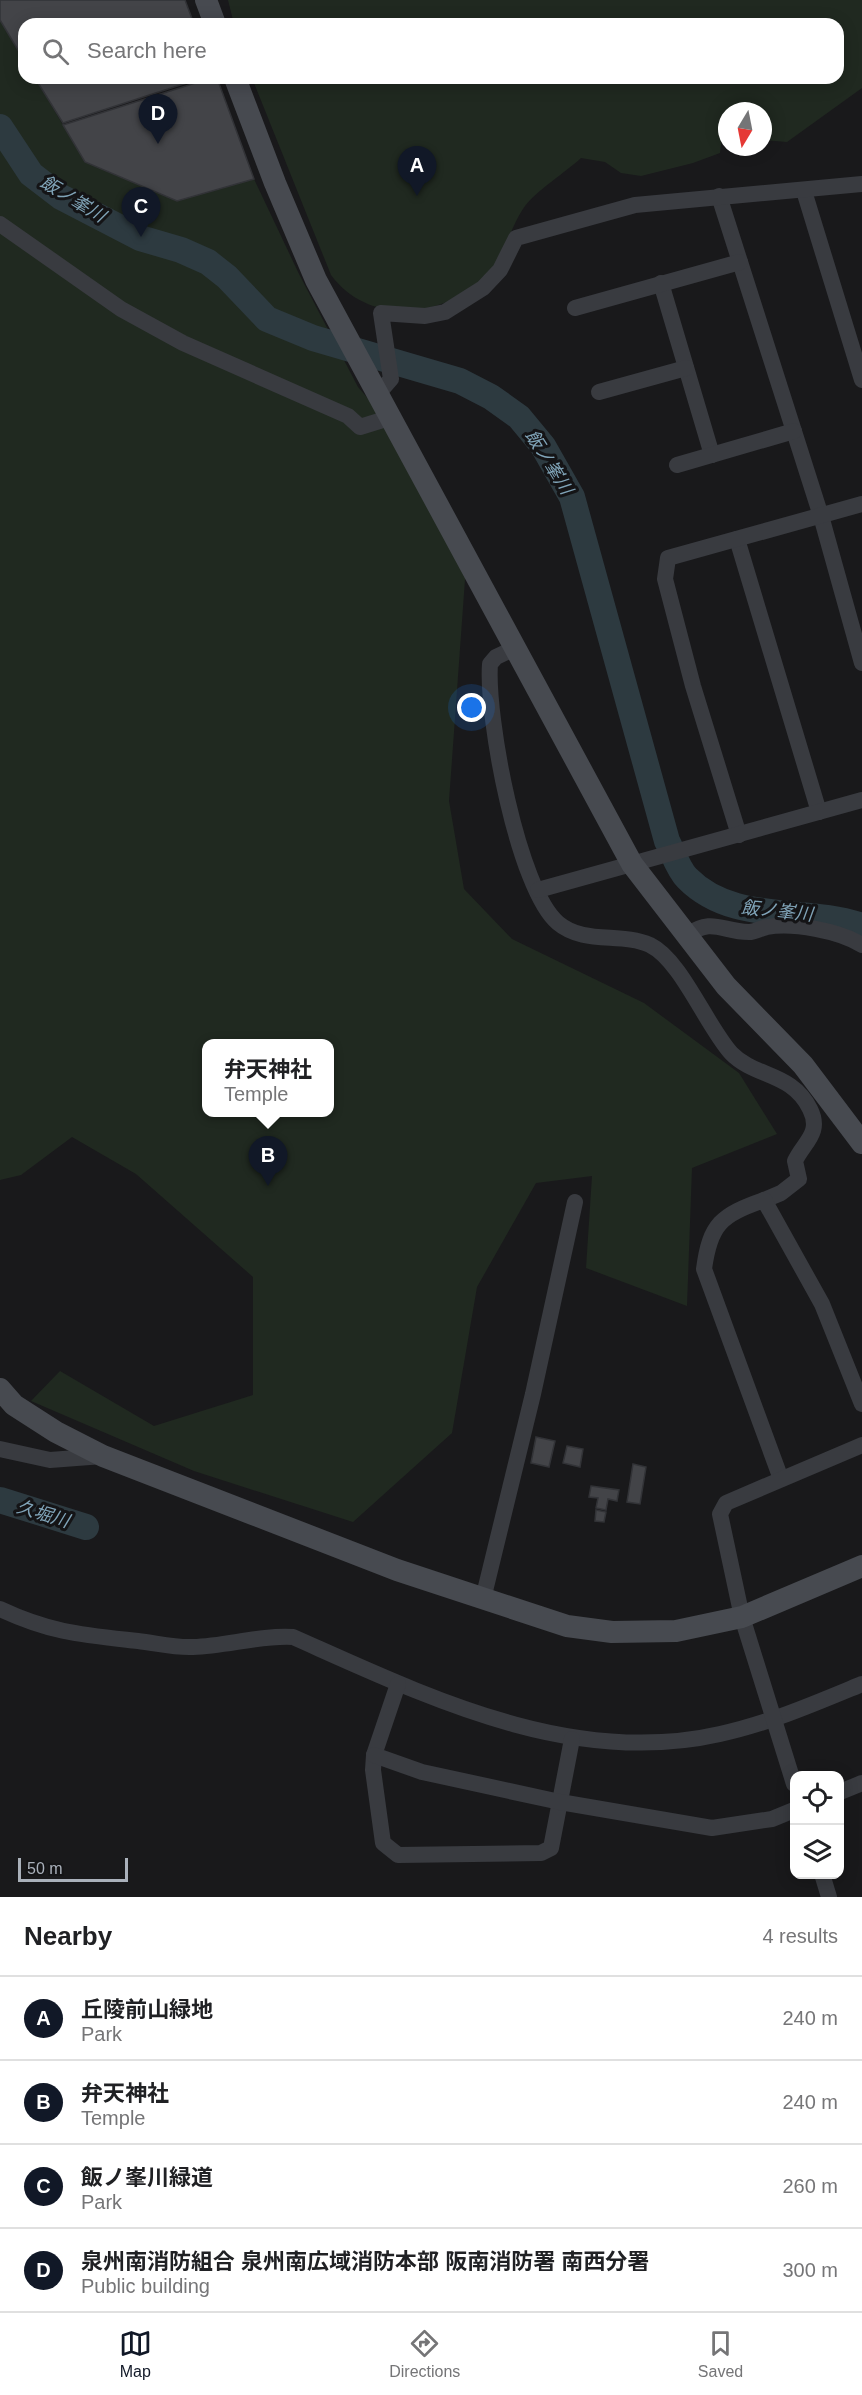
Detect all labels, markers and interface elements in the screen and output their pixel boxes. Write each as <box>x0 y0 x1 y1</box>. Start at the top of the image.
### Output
search box <box>18 18 844 84</box>
icon: search <box>39 35 72 68</box>
text: Search here <box>87 38 207 63</box>
pin: D <box>138 94 178 144</box>
north arrow <box>718 102 772 156</box>
pin: A <box>398 146 436 196</box>
water label: 飯ノ峯川 <box>37 172 111 227</box>
pin: C <box>122 188 160 237</box>
water label: 飯ノ峯川 <box>521 426 578 500</box>
your location <box>457 693 486 722</box>
water label: 飯ノ峯川 <box>740 897 816 925</box>
popup <box>202 1039 334 1117</box>
text: 弁天神社 <box>224 1057 312 1082</box>
text: Temple <box>224 1083 288 1105</box>
pin: B <box>248 1136 288 1186</box>
water label: 久堀川 <box>14 1497 74 1532</box>
map controls <box>790 1771 844 1879</box>
button: locate <box>790 1771 844 1825</box>
button: layers <box>790 1825 844 1879</box>
scale bar <box>18 1855 128 1882</box>
text: 50 m <box>27 1860 63 1877</box>
text: Nearby <box>24 1921 112 1951</box>
text: 4 results <box>762 1925 838 1947</box>
text: 丘陵前山緑地 <box>81 1997 213 2022</box>
text: A <box>36 2007 51 2029</box>
text: 240 m <box>782 2007 838 2029</box>
text: Park <box>81 2023 122 2045</box>
text: 弁天神社 <box>81 2081 169 2106</box>
text: B <box>36 2091 51 2113</box>
text: 240 m <box>782 2091 838 2113</box>
text: Temple <box>81 2107 145 2129</box>
text: 飯ノ峯川緑道 <box>81 2165 213 2190</box>
text: C <box>36 2175 51 2197</box>
text: 260 m <box>782 2175 838 2197</box>
text: Park <box>81 2191 122 2213</box>
text: 泉州南消防組合 泉州南広域消防本部 阪南消防署 南西分署 <box>81 2249 649 2274</box>
text: D <box>36 2259 51 2281</box>
text: 300 m <box>782 2259 838 2281</box>
text: Public building <box>81 2275 210 2297</box>
tab: Map <box>119 2327 152 2381</box>
tab: Directions <box>389 2327 460 2381</box>
tab: Saved <box>698 2327 743 2381</box>

